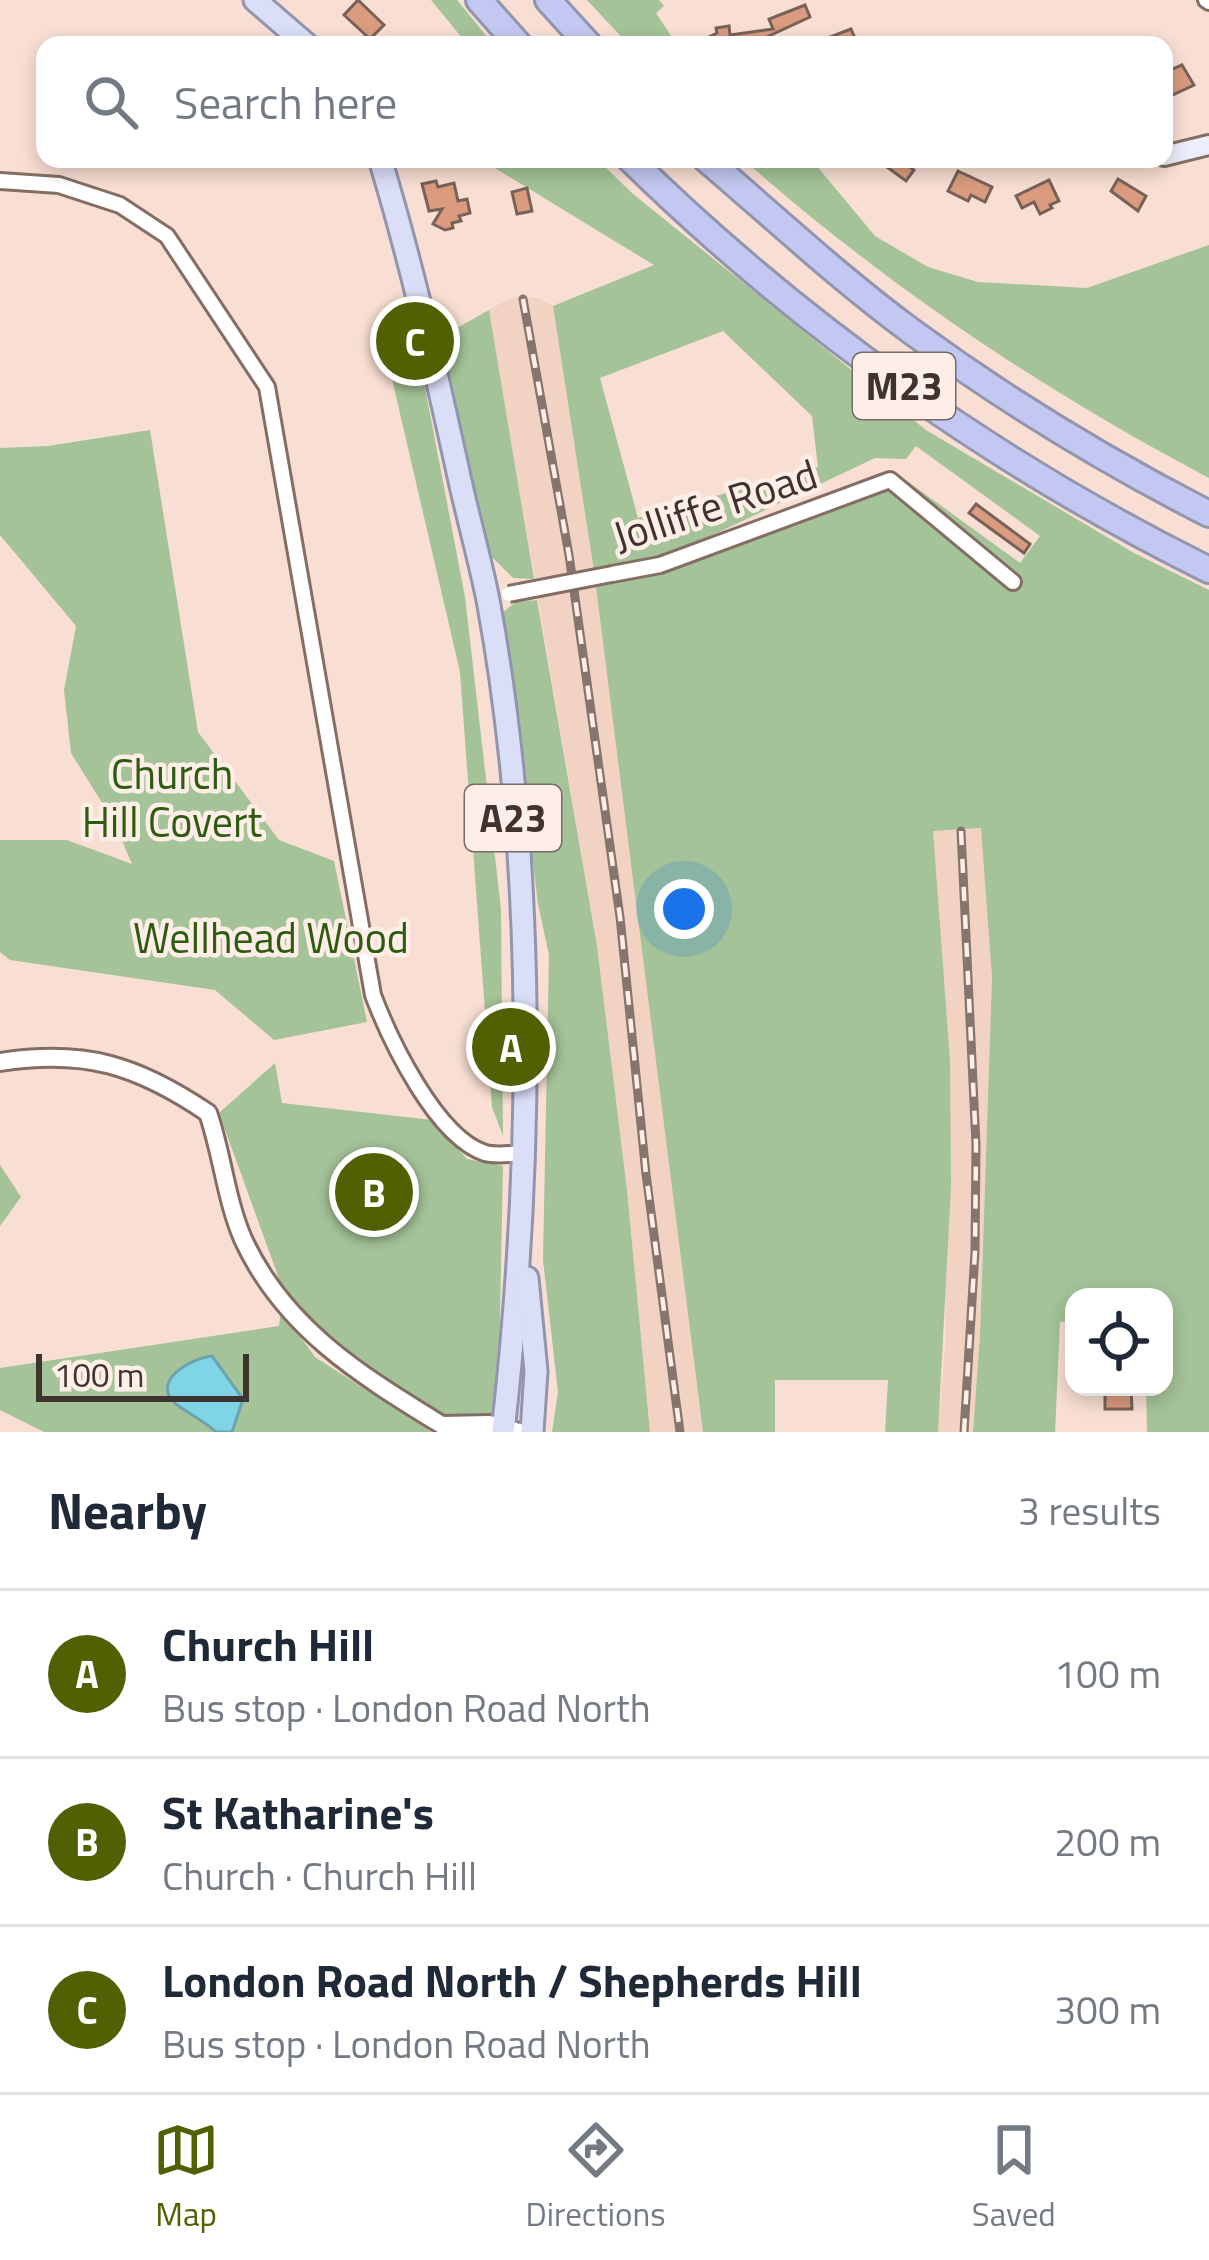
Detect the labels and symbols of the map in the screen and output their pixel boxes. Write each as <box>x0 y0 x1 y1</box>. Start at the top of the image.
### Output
pin: C <box>376 296 454 386</box>
road number: M23 <box>853 353 955 419</box>
street label: Jolliffe Road <box>604 441 825 567</box>
park label: Church Hill Covert <box>82 741 263 853</box>
road number: A23 <box>465 785 561 851</box>
your location <box>654 879 714 939</box>
park label: Wellhead Wood <box>133 905 409 969</box>
pin: A <box>472 1002 550 1092</box>
pin: B <box>335 1147 413 1237</box>
scale bar <box>36 1348 249 1401</box>

